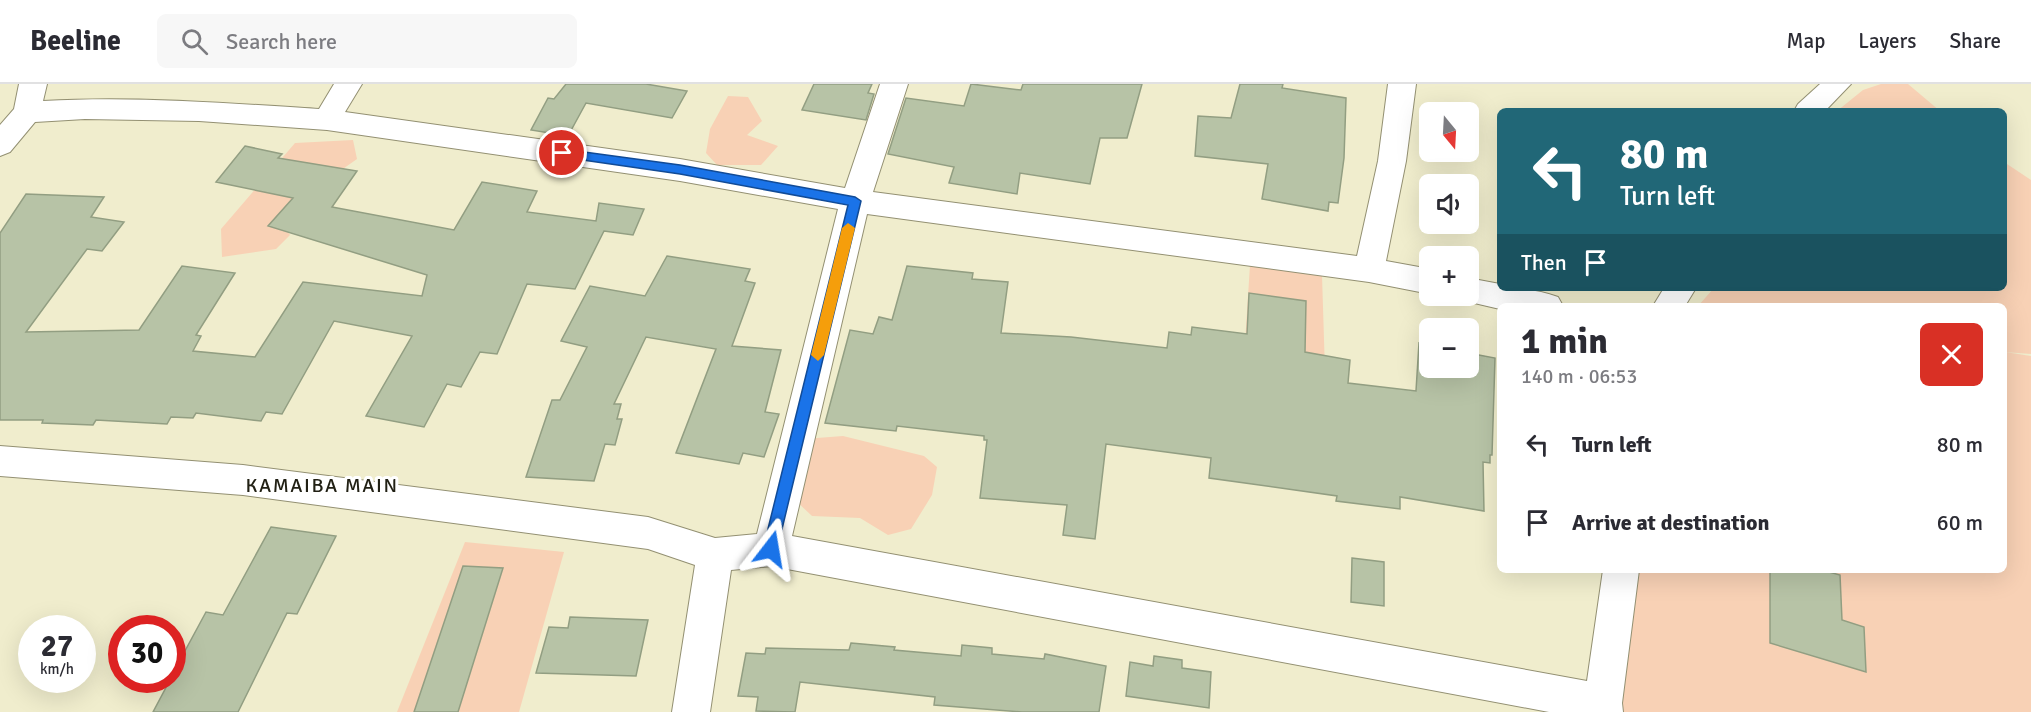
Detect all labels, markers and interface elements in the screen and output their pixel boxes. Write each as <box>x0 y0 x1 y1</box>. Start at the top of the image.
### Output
search box <box>157 14 577 68</box>
text: Beeline <box>30 24 121 58</box>
icon: search <box>178 25 211 58</box>
text: Search here <box>226 28 337 55</box>
text: Map <box>1787 28 1825 54</box>
text: Layers <box>1858 28 1916 54</box>
text: Share <box>1949 28 2001 54</box>
north arrow <box>1419 102 1479 162</box>
map controls <box>1419 102 1479 378</box>
pin <box>536 127 587 178</box>
text: 80 m <box>1620 129 1709 180</box>
icon: left <box>1521 132 1599 210</box>
icon: arrive <box>545 136 578 169</box>
button: sound <box>1419 174 1479 234</box>
text: Turn left <box>1620 180 1715 213</box>
button: + <box>1419 246 1479 306</box>
icon: arrive <box>1579 246 1612 279</box>
text: Then <box>1521 249 1567 276</box>
button: − <box>1419 318 1479 378</box>
text: 1 min <box>1521 319 1608 364</box>
button: close <box>1920 323 1983 386</box>
text: 140 m · 06:53 <box>1521 364 1637 389</box>
icon: left <box>1521 428 1554 461</box>
text: Turn left <box>1572 431 1652 458</box>
text: 80 m <box>1937 431 1983 458</box>
district label: KAMAIBA MAIN <box>246 473 398 498</box>
icon: arrive <box>1521 506 1554 539</box>
text: Arrive at destination <box>1572 509 1769 536</box>
text: 60 m <box>1937 509 1983 536</box>
position arrow <box>739 517 803 581</box>
speed limit sign: 30 <box>108 615 186 693</box>
text: 27 <box>41 628 73 665</box>
text: km/h <box>40 660 74 678</box>

